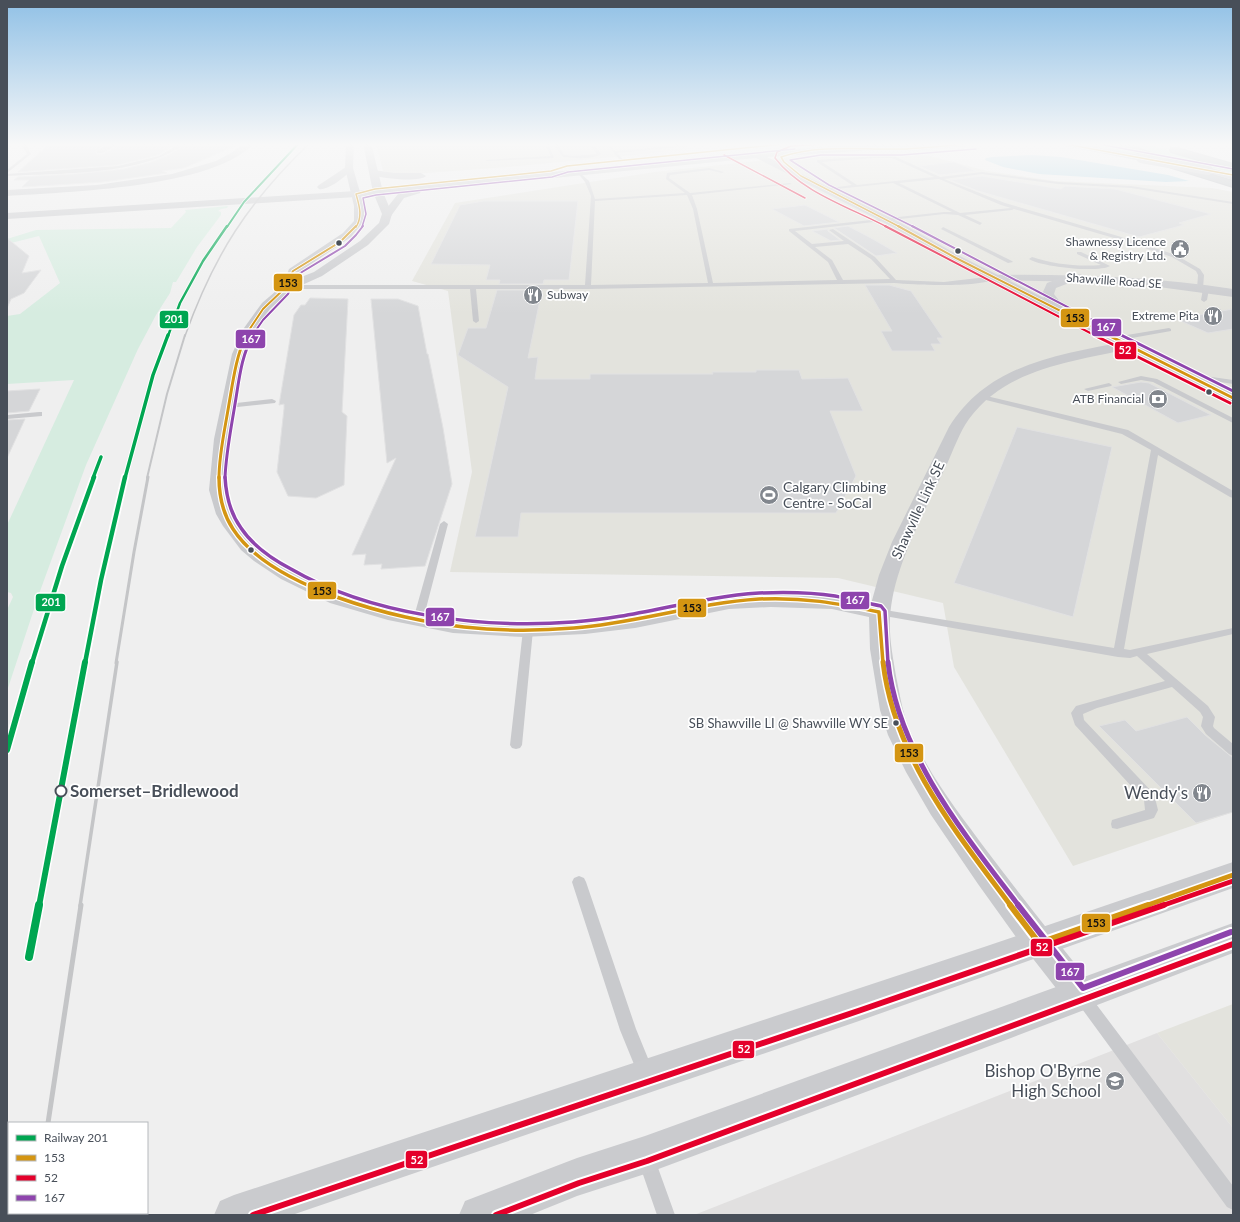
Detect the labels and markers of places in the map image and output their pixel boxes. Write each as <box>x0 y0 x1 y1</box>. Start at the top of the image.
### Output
place label: Shawnessy Licence & Registry Ltd. <box>1066 234 1166 263</box>
unlabelled marker <box>334 238 344 248</box>
public building icon: Shawnessy Licence & Registry Ltd. <box>1169 238 1191 260</box>
unlabelled marker <box>953 246 963 256</box>
restaurant icon: Subway <box>522 284 544 306</box>
place label: Subway <box>547 287 589 302</box>
restaurant icon: Extreme Pita <box>1202 305 1224 327</box>
place label: Extreme Pita <box>1132 308 1199 323</box>
unlabelled marker <box>1204 387 1214 397</box>
bank icon: ATB Financial <box>1147 388 1169 410</box>
place label: ATB Financial <box>1072 391 1144 406</box>
place label: Calgary Climbing Centre - SoCal <box>783 478 886 511</box>
sports icon: Calgary Climbing Centre - SoCal <box>758 484 780 506</box>
unlabelled marker <box>246 545 256 555</box>
place label: SB Shawville LI @ Shawville WY SE <box>689 715 888 731</box>
marker: SB Shawville LI @ Shawville WY SE <box>891 718 901 728</box>
place label: Somerset–Bridlewood <box>70 780 239 801</box>
place label: Wendy's <box>1124 782 1188 803</box>
restaurant icon: Wendy's <box>1191 782 1213 804</box>
marker: Somerset–Bridlewood <box>54 784 68 798</box>
place label: Bishop O'Byrne High School <box>984 1060 1101 1101</box>
school or university icon: Bishop O'Byrne High School <box>1104 1070 1126 1092</box>

